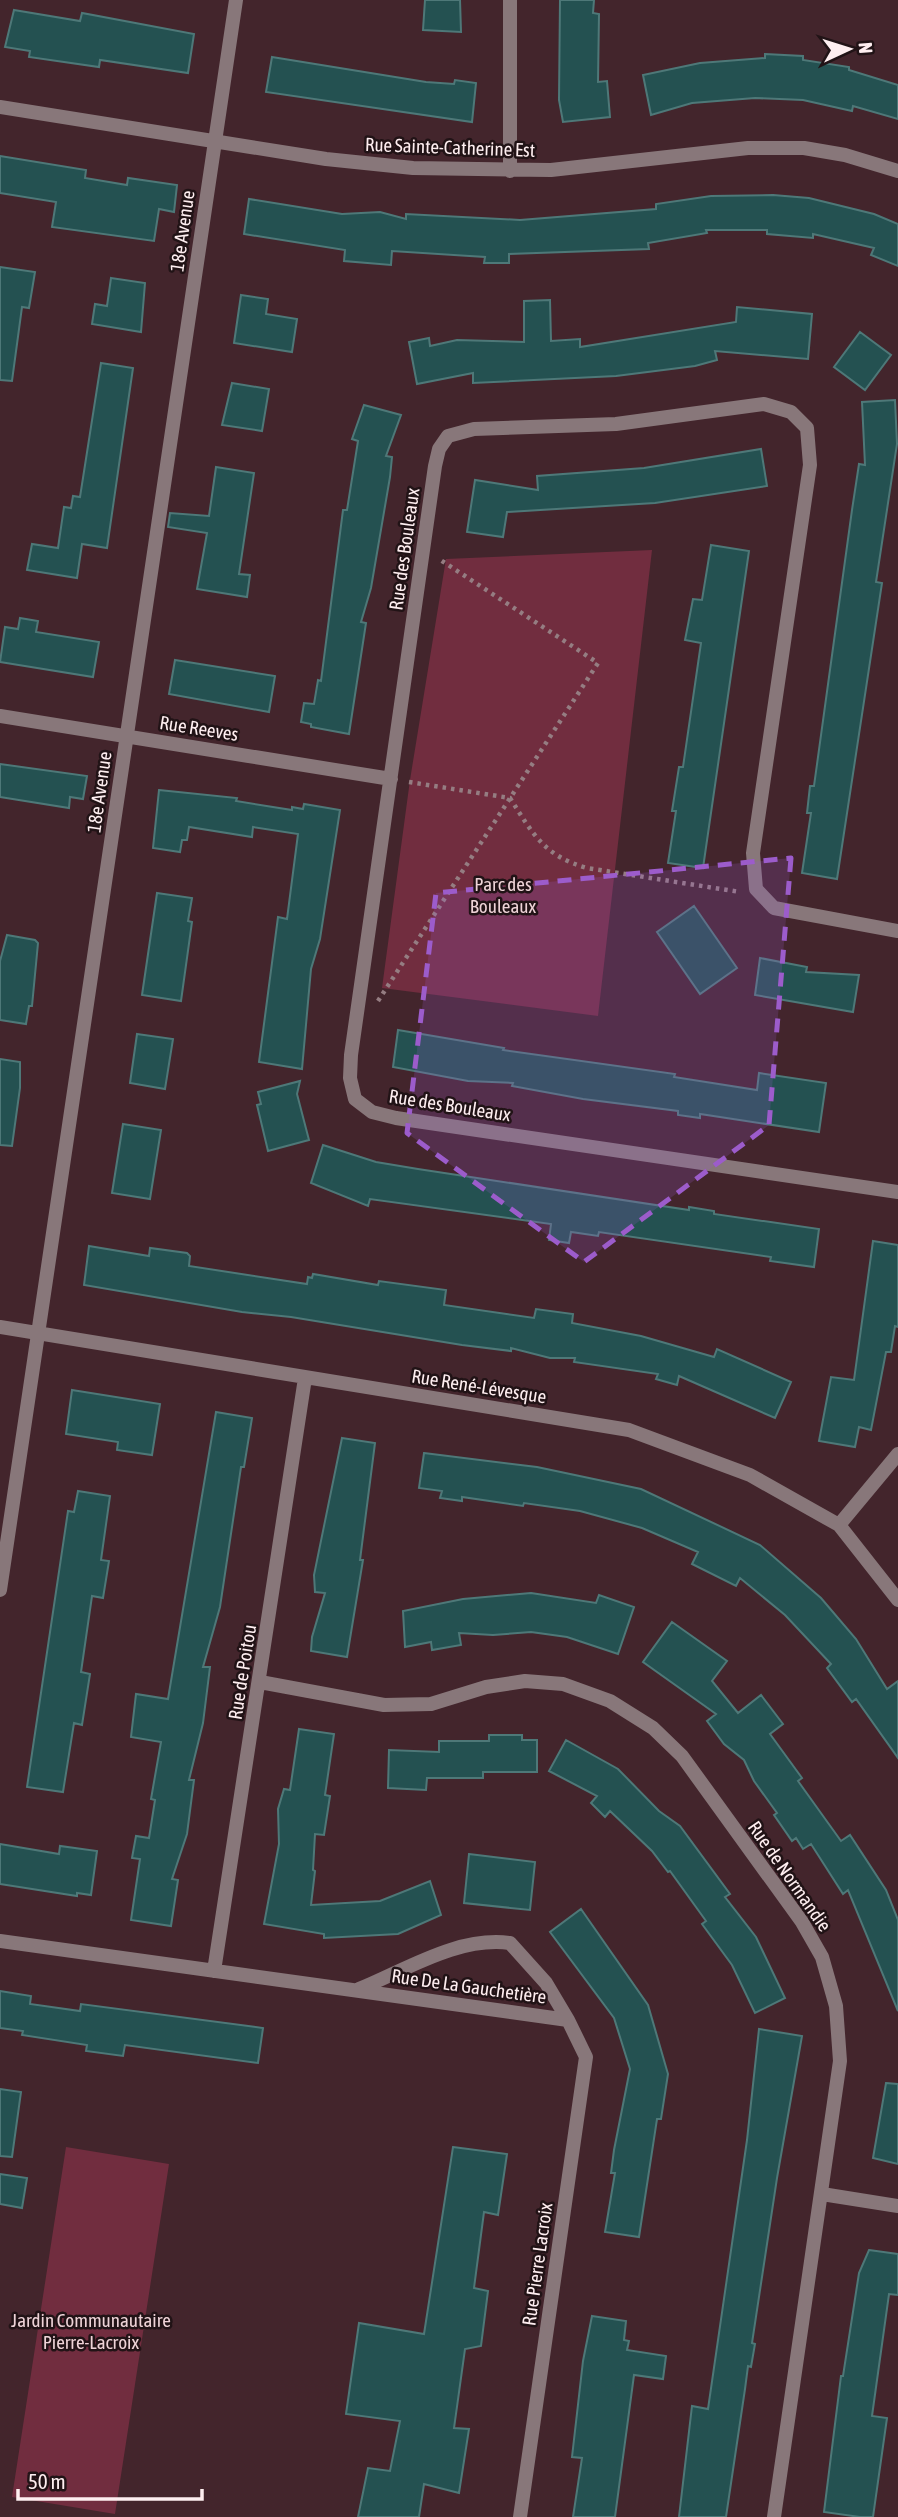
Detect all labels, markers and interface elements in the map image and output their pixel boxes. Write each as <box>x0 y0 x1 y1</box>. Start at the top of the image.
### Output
north arrow <box>814 14 884 84</box>
text: N <box>855 41 877 54</box>
street label: Rue Sainte-Catherine Est <box>364 133 536 161</box>
street label: 18e Avenue <box>165 189 199 273</box>
street label: Rue des Bouleaux <box>385 486 424 611</box>
street label: Rue Reeves <box>158 711 240 745</box>
street label: 18e Avenue <box>82 750 116 834</box>
park label: Parc des Bouleaux <box>470 873 536 917</box>
street label: Rue des Bouleaux <box>387 1085 513 1126</box>
street label: Rue René-Lévesque <box>410 1364 548 1408</box>
street label: Rue de Poitou <box>224 1623 260 1721</box>
street label: Rue de Normandie <box>744 1817 836 1935</box>
street label: Rue De La Gauchetière <box>390 1964 548 2008</box>
street label: Rue Pierre Lacroix <box>517 2201 557 2327</box>
park label: Jardin Communautaire Pierre-Lacroix <box>11 2309 171 2353</box>
scale bar <box>18 2458 201 2502</box>
text: 50 m <box>28 2469 66 2493</box>

